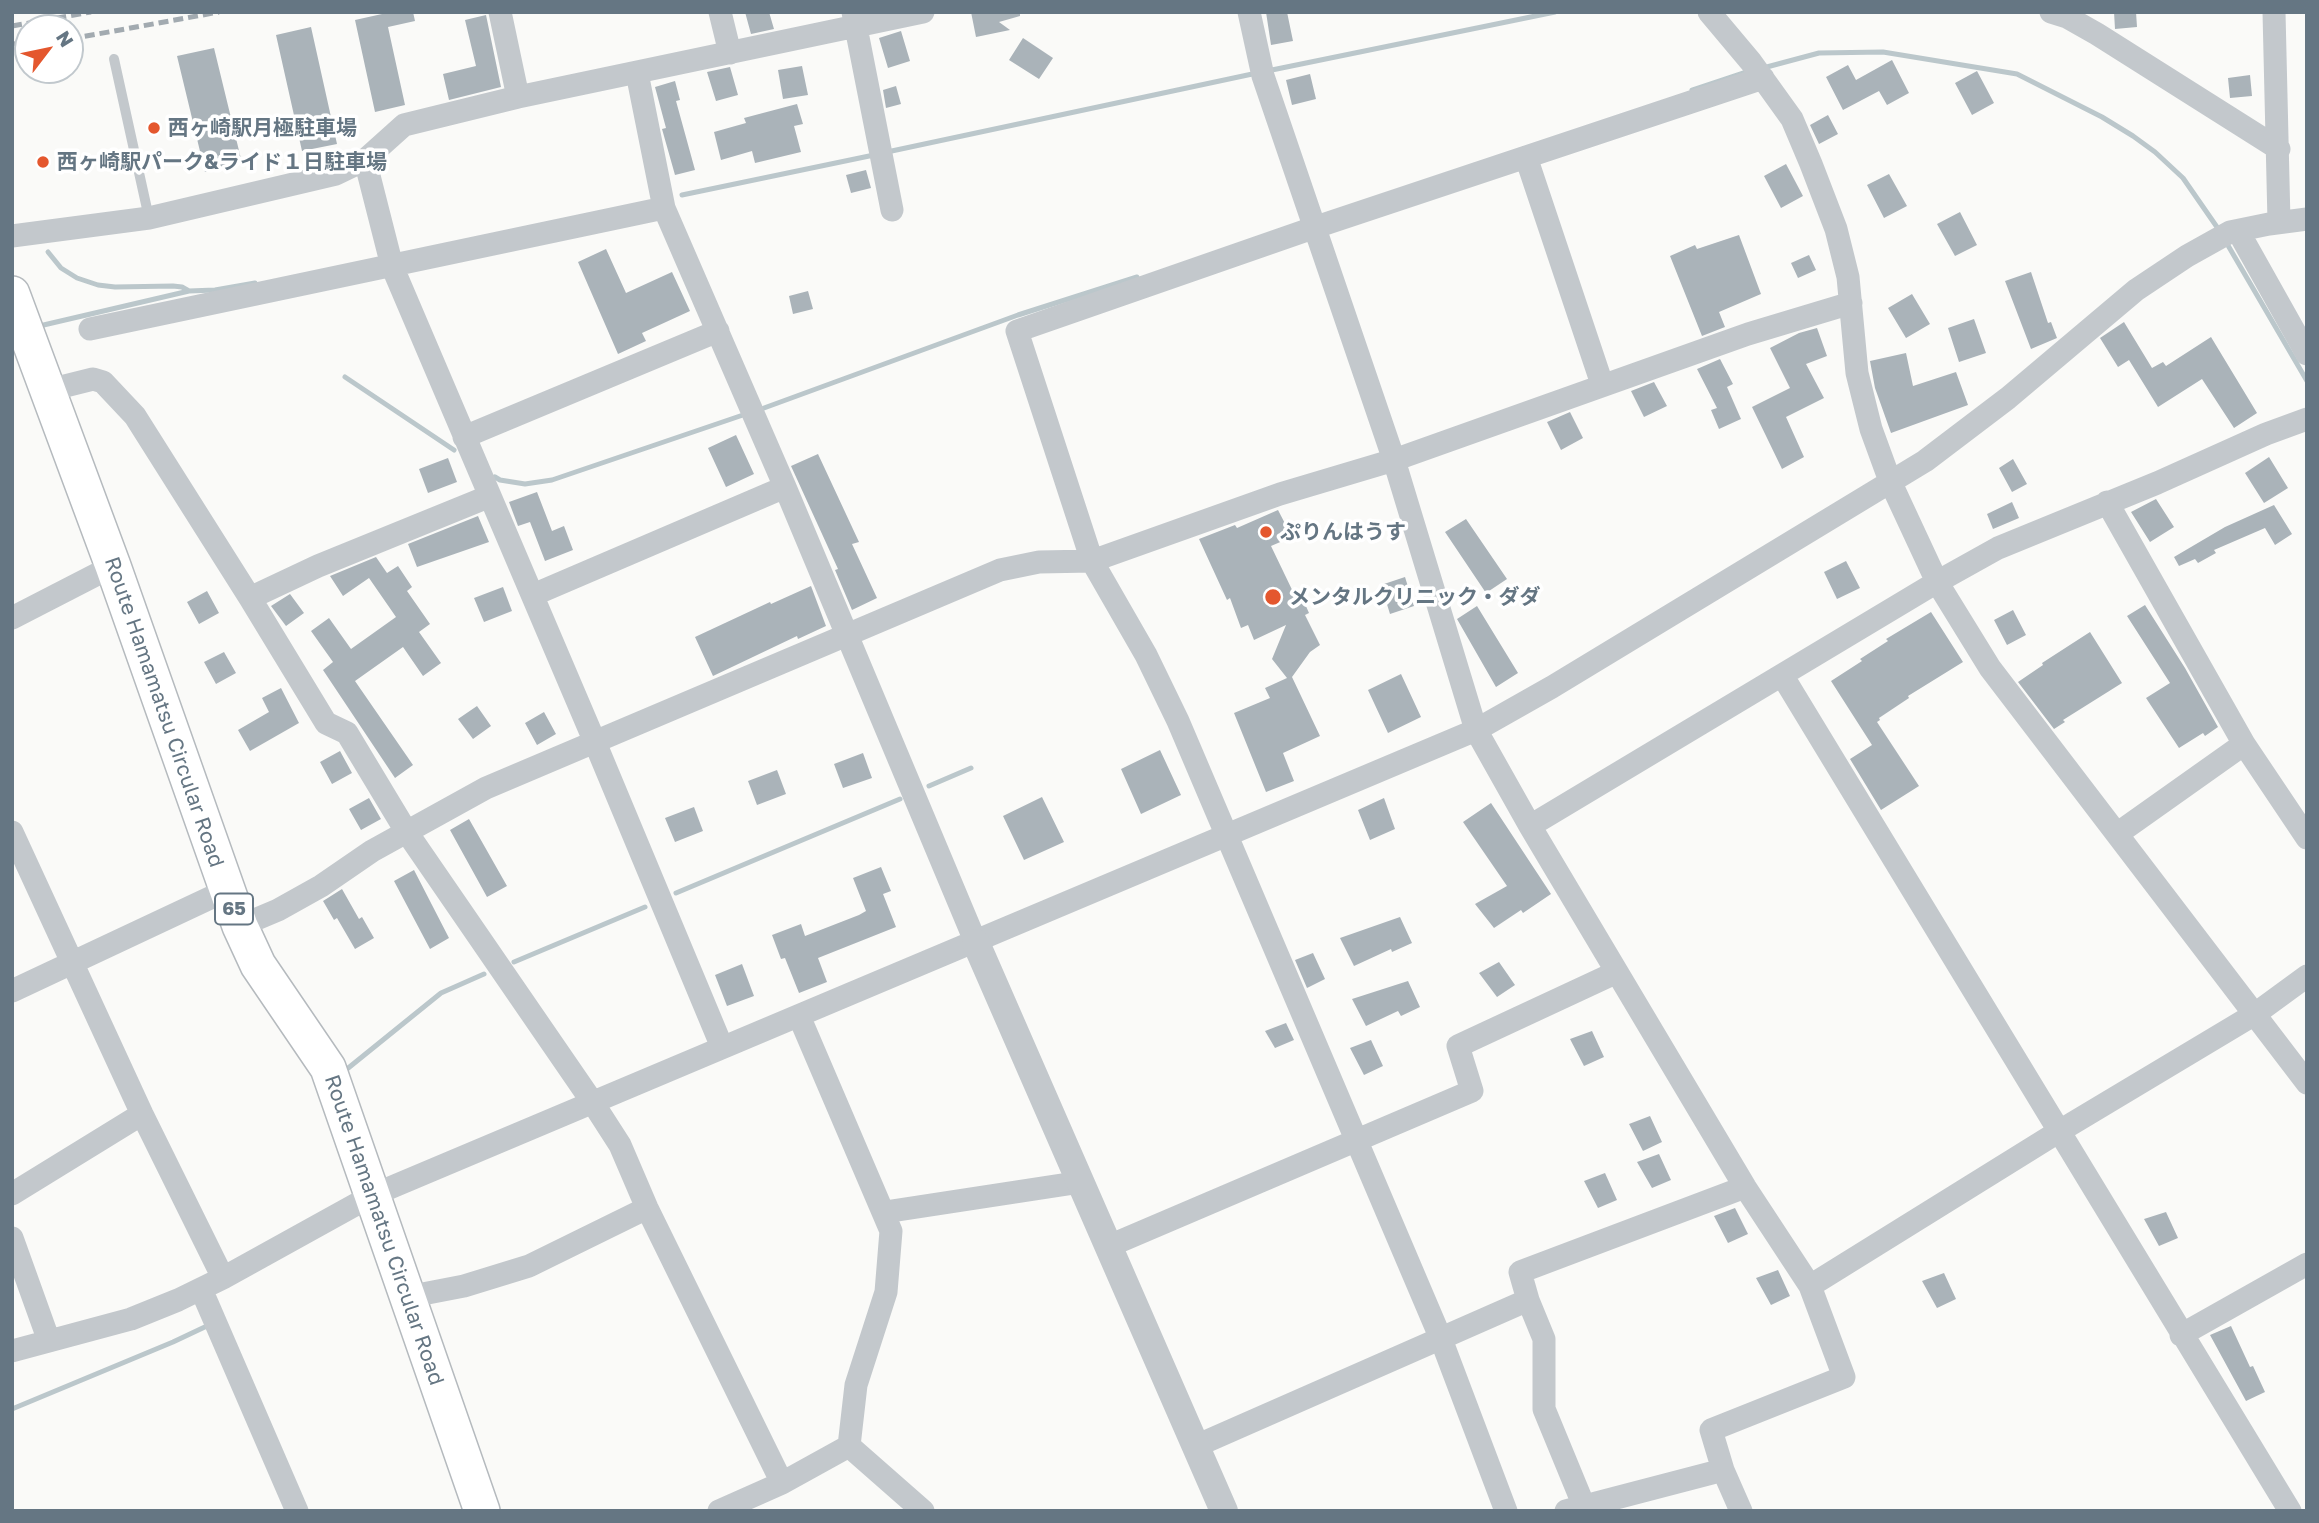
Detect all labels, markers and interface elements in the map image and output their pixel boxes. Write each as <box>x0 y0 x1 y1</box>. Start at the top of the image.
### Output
north arrow <box>14 14 84 84</box>
text: N <box>52 26 79 51</box>
place label: 西ヶ崎駅月極駐車場 <box>168 115 357 141</box>
marker: 西ヶ崎駅月極駐車場 <box>146 120 162 136</box>
place label: 西ヶ崎駅パーク&ライド１日駐車場 <box>57 149 387 175</box>
marker: 西ヶ崎駅パーク&ライド１日駐車場 <box>35 154 51 170</box>
place label: ぷりんはうす <box>1280 519 1406 545</box>
marker: ぷりんはうす <box>1258 524 1274 540</box>
street label: Route Hamamatsu Circular Road <box>99 553 229 871</box>
place label: メンタルクリニック・ダダ <box>1289 584 1541 610</box>
marker: メンタルクリニック・ダダ <box>1263 587 1283 607</box>
road number: 65 <box>215 894 253 925</box>
street label: Route Hamamatsu Circular Road <box>319 1071 449 1389</box>

